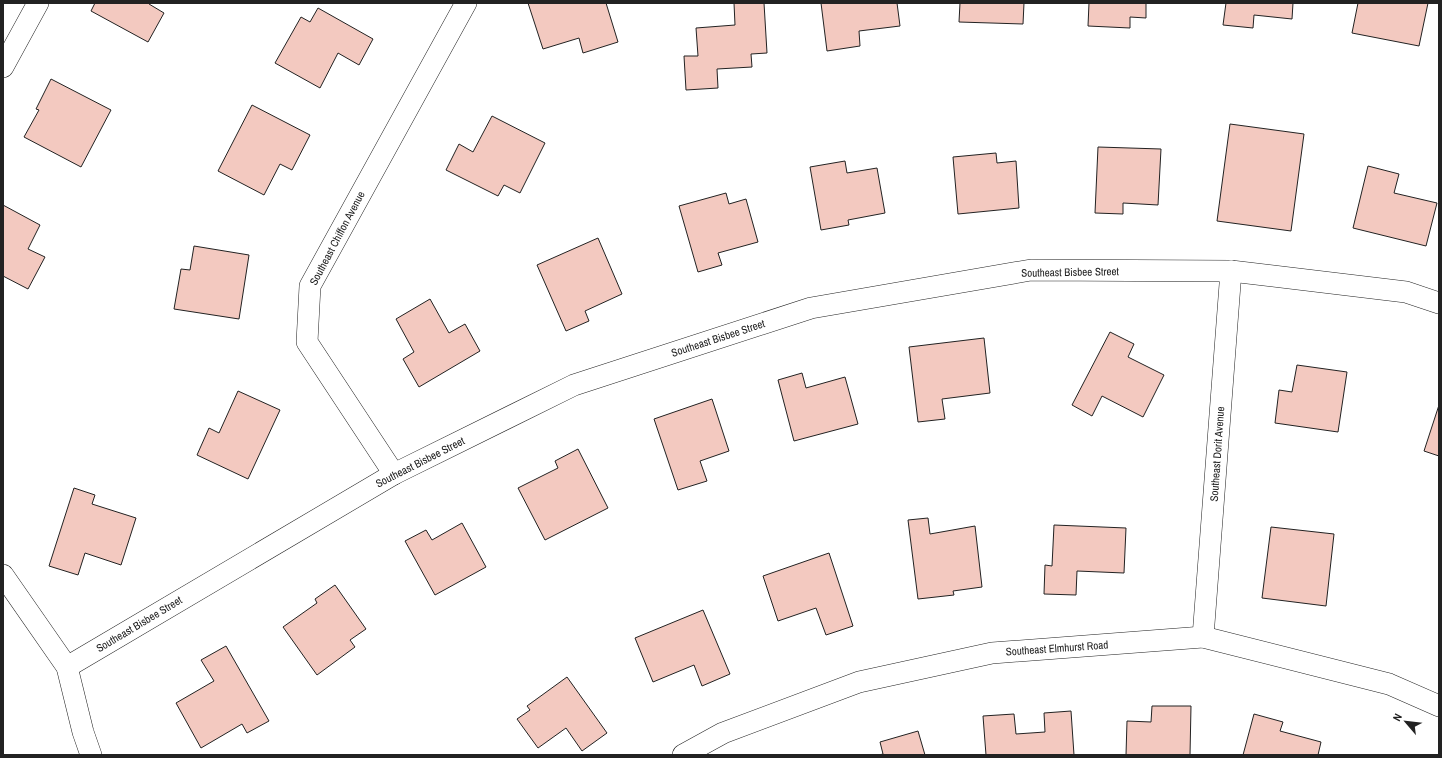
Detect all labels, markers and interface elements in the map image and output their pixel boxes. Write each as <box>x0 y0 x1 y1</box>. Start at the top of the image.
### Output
street label: Southeast Chiffon Avenue <box>306 189 368 287</box>
street label: Southeast Bisbee Street <box>1021 264 1119 280</box>
street label: Southeast Bisbee Street <box>669 316 767 360</box>
street label: Southeast Dorit Avenue <box>1207 406 1227 502</box>
street label: Southeast Bisbee Street <box>373 433 467 490</box>
street label: Southeast Bisbee Street <box>93 593 185 655</box>
street label: Southeast Elmhurst Road <box>1005 637 1109 659</box>
north arrow <box>1386 702 1426 742</box>
text: N <box>1389 711 1405 723</box>

